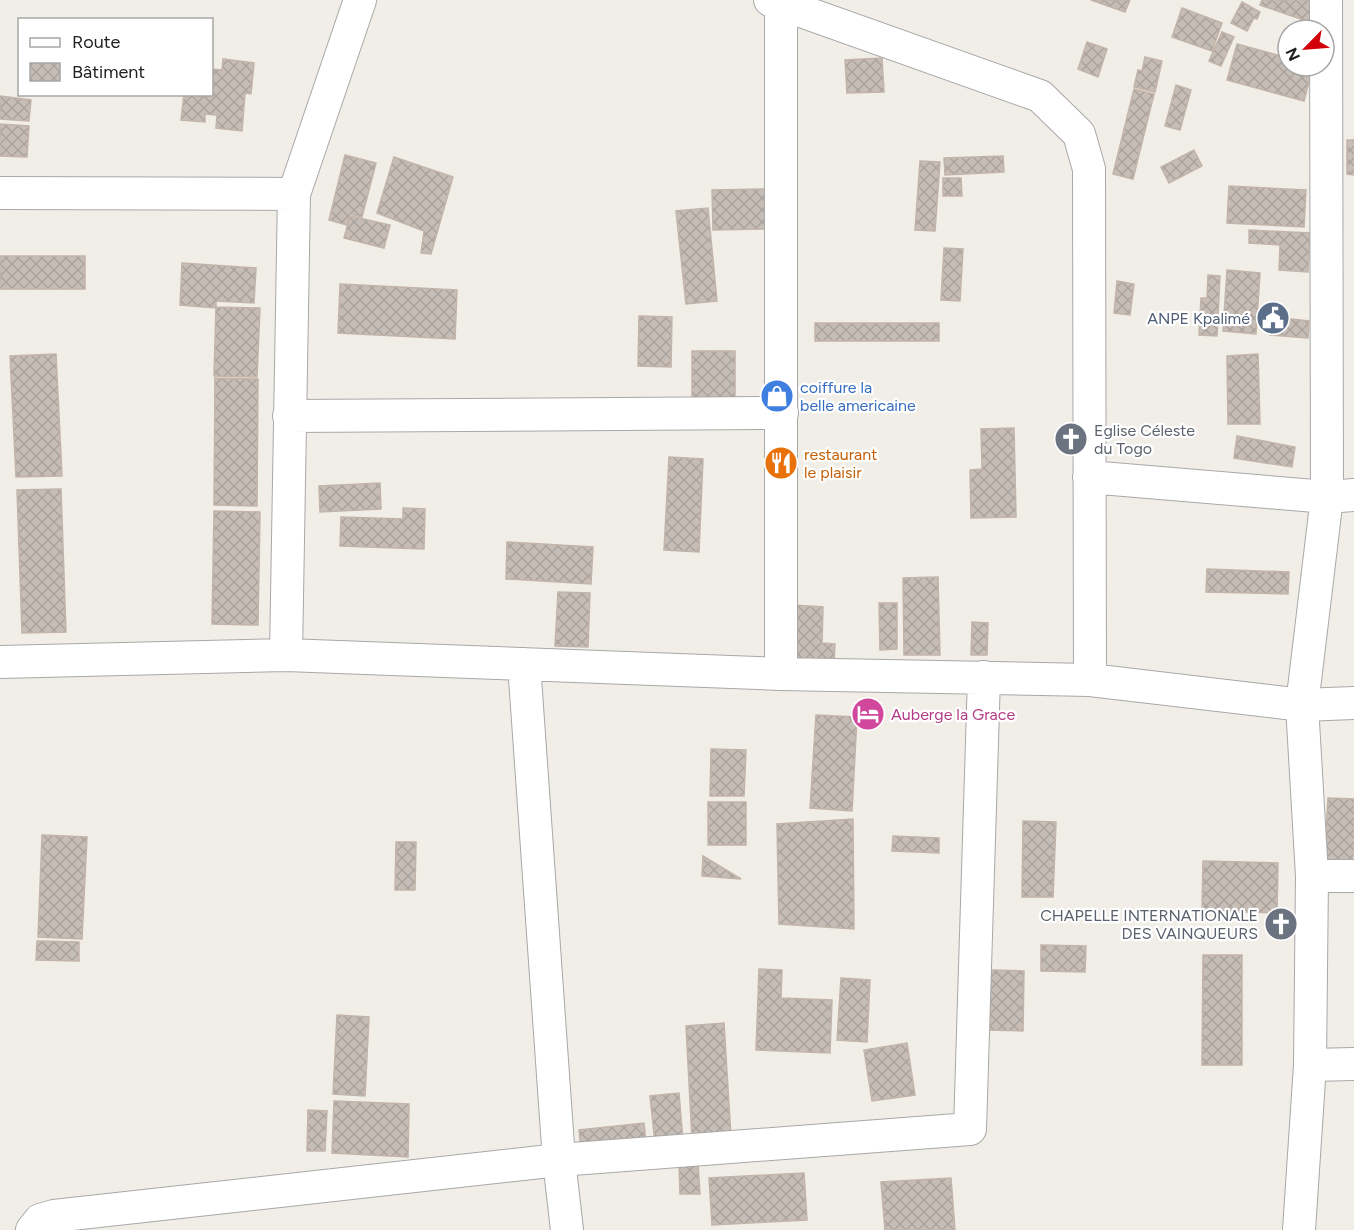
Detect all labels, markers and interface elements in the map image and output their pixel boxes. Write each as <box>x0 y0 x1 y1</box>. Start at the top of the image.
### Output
legend <box>18 18 213 96</box>
north arrow <box>1276 18 1336 78</box>
text: Route <box>72 31 121 53</box>
text: N <box>1282 45 1304 64</box>
text: Bâtiment <box>72 61 145 83</box>
public building icon: ANPE Kpalimé <box>1255 300 1291 336</box>
place label: ANPE Kpalimé <box>1147 309 1250 328</box>
shop icon: coiffure la belle americaine <box>759 378 795 414</box>
place label: coiffure la belle americaine <box>800 378 916 415</box>
church icon: Eglise Céleste du Togo <box>1053 421 1089 457</box>
place label: Eglise Céleste du Togo <box>1094 421 1195 458</box>
restaurant icon: restaurant le plaisir <box>763 445 799 481</box>
place label: restaurant le plaisir <box>804 445 877 482</box>
hotel icon: Auberge la Grace <box>850 696 886 732</box>
place label: Auberge la Grace <box>891 705 1015 724</box>
place label: CHAPELLE INTERNATIONALE DES VAINQUEURS <box>1040 906 1258 943</box>
church icon: CHAPELLE INTERNATIONALE DES VAINQUEURS <box>1263 906 1299 942</box>

